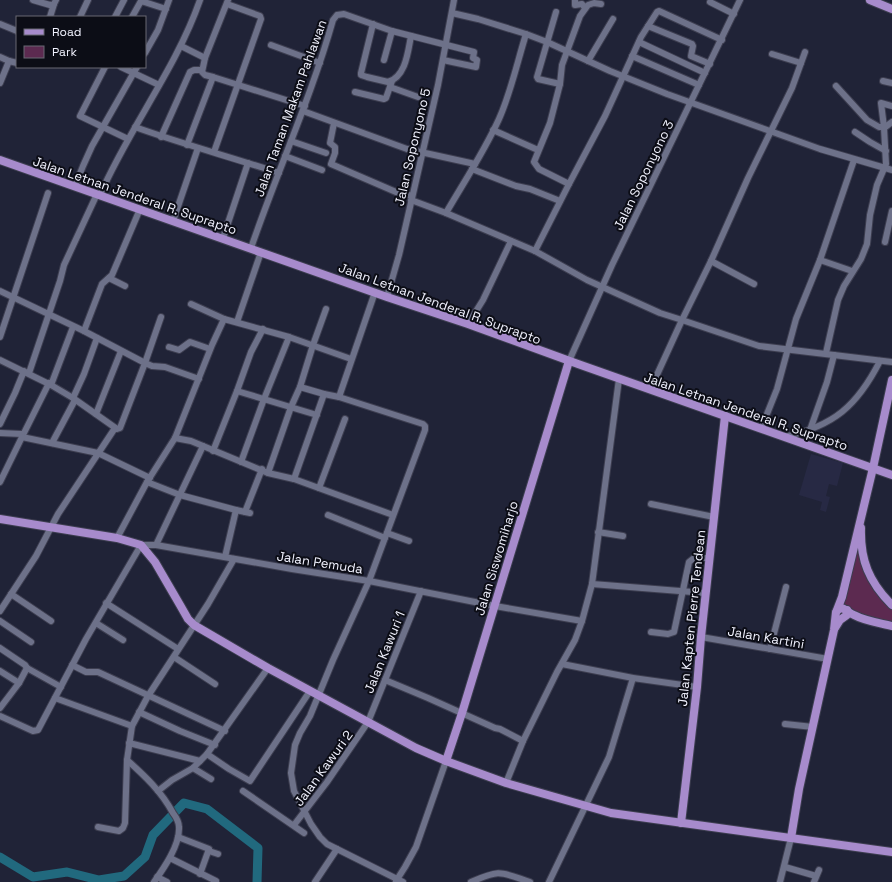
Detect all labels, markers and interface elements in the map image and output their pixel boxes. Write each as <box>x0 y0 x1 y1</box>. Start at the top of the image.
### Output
legend <box>16 16 146 68</box>
street label: Jalan Taman Makam Pahlawan <box>250 17 331 199</box>
text: Road <box>52 24 81 40</box>
text: Park <box>52 44 77 60</box>
street label: Jalan Soponyono 5 <box>391 86 434 208</box>
street label: Jalan Soponyono 3 <box>609 117 678 233</box>
street label: Jalan Letnan Jenderal R. Suprapto <box>31 153 239 238</box>
street label: Jalan Letnan Jenderal R. Suprapto <box>336 259 544 348</box>
street label: Jalan Letnan Jenderal R. Suprapto <box>642 369 850 454</box>
street label: Jalan Siswomiharjo <box>471 499 522 618</box>
street label: Jalan Kapten Pierre Tendean <box>674 529 709 707</box>
street label: Jalan Pemuda <box>276 547 365 578</box>
street label: Jalan Kawuri 1 <box>360 609 409 696</box>
street label: Jalan Kartini <box>726 622 806 653</box>
street label: Jalan Kawuri 2 <box>290 727 357 810</box>

